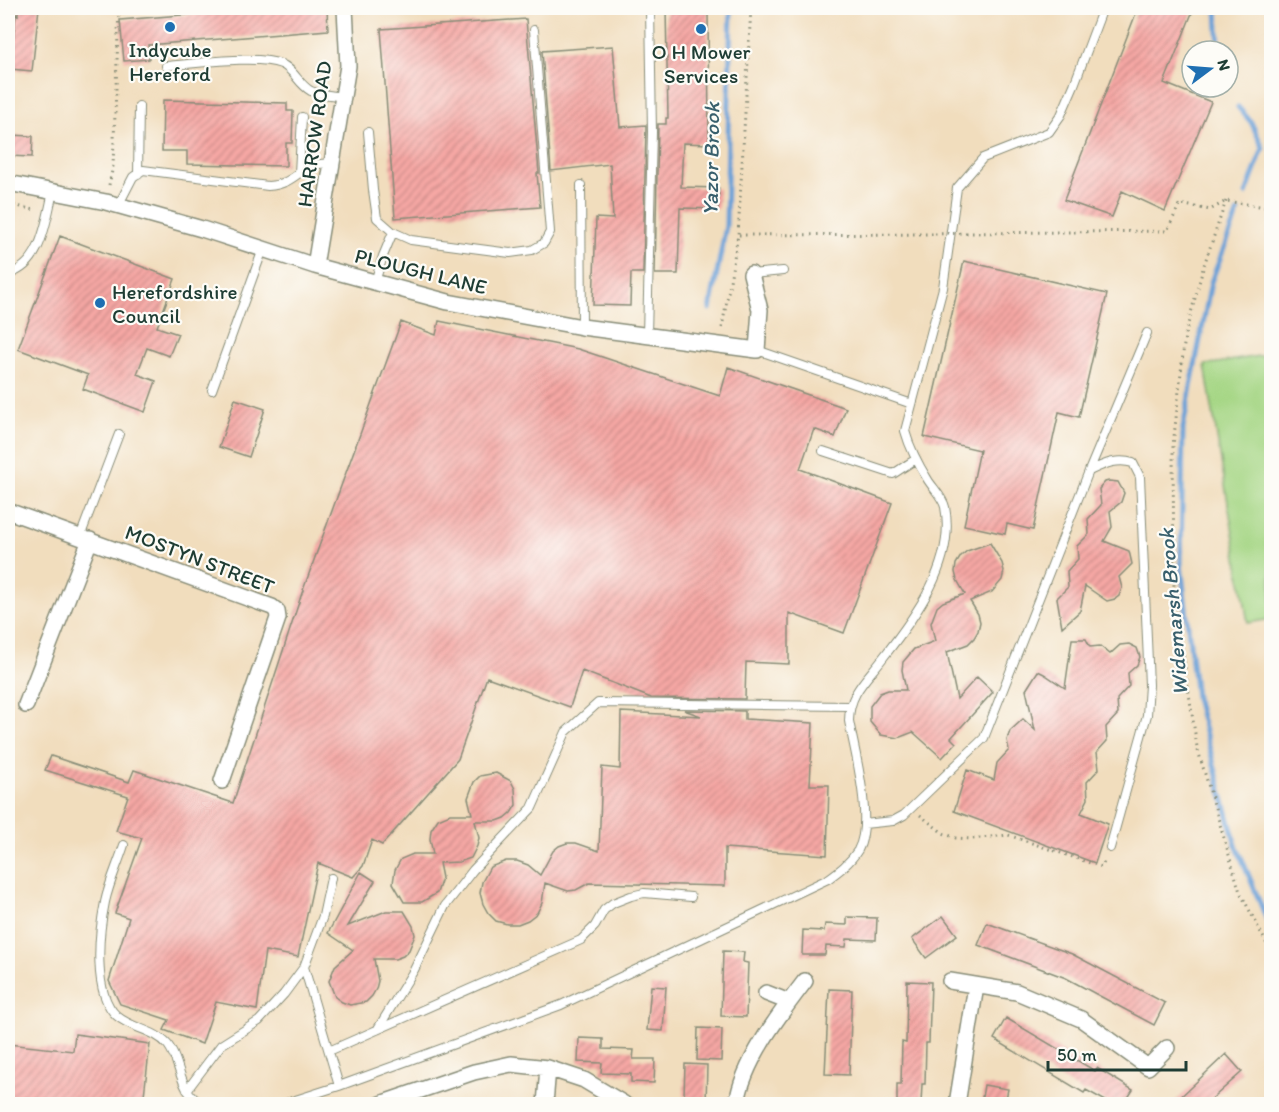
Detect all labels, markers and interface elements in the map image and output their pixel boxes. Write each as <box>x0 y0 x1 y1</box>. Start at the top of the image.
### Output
marker: Indycube Hereford <box>163 20 177 34</box>
marker: O H Mower Services <box>694 22 708 36</box>
place label: Indycube Hereford <box>128 37 212 86</box>
place label: O H Mower Services <box>651 39 751 88</box>
north arrow <box>1180 39 1240 99</box>
text: N <box>1213 57 1235 73</box>
street label: HARROW ROAD <box>291 59 337 209</box>
water label: Yazor Brook <box>697 100 726 216</box>
street label: PLOUGH LANE <box>352 243 490 299</box>
place label: Herefordshire Council <box>112 279 238 328</box>
marker: Herefordshire Council <box>93 296 107 310</box>
street label: MOSTYN STREET <box>122 519 278 599</box>
water label: Widemarsh Brook <box>1152 526 1194 697</box>
scale bar <box>1048 1034 1186 1072</box>
text: 50 m <box>1057 1044 1097 1066</box>

